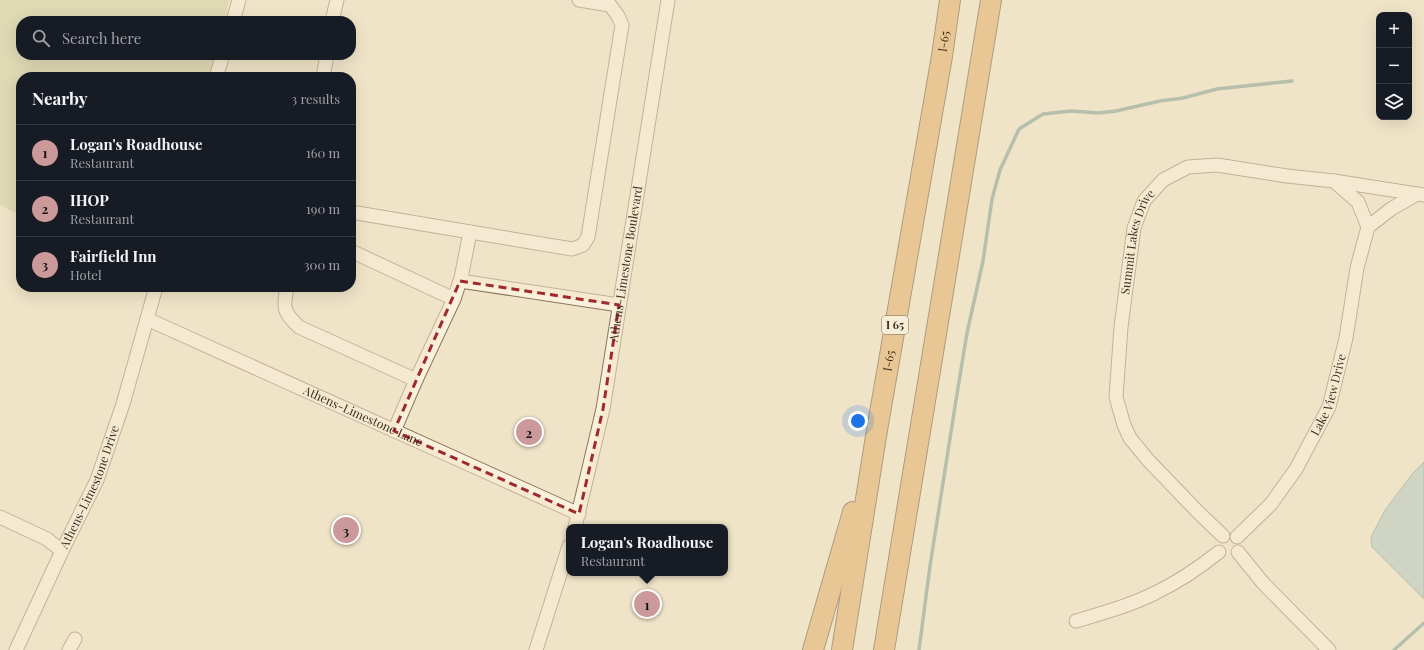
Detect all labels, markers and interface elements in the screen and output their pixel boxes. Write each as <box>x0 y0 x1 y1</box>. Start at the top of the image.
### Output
map controls <box>1376 12 1412 120</box>
button: + <box>1376 12 1412 48</box>
search box <box>16 16 356 60</box>
icon: search <box>30 27 52 49</box>
text: Search here <box>62 28 141 48</box>
street label: I-65 <box>934 30 952 53</box>
button: − <box>1376 48 1412 84</box>
button: layers <box>1376 84 1412 120</box>
text: Nearby <box>32 87 87 109</box>
text: 3 results <box>291 90 340 107</box>
text: Logan's Roadhouse <box>70 134 203 154</box>
text: 1 <box>43 144 47 161</box>
text: 160 m <box>306 144 340 161</box>
text: Restaurant <box>70 154 134 171</box>
street label: Athens-Limestone Boulevard <box>605 185 645 344</box>
street label: Summit Lakes Drive <box>1116 185 1158 295</box>
text: IHOP <box>70 190 109 210</box>
text: 2 <box>42 200 48 217</box>
text: 190 m <box>306 200 340 217</box>
text: Restaurant <box>70 210 134 227</box>
text: Fairfield Inn <box>70 246 157 266</box>
text: 3 <box>42 256 48 273</box>
text: 300 m <box>304 256 340 273</box>
text: Hotel <box>70 266 102 283</box>
road number: I 65 <box>882 316 908 334</box>
street label: I-65 <box>878 349 898 372</box>
street label: Lake View Drive <box>1306 352 1349 438</box>
street label: Athens-Limestone Lane <box>300 381 426 450</box>
your location <box>848 411 868 431</box>
pin: 2 <box>516 417 542 447</box>
street label: Athens-Limestone Drive <box>55 423 122 552</box>
pin: 3 <box>333 515 359 545</box>
popup <box>566 524 728 576</box>
text: Logan's Roadhouse <box>581 532 713 552</box>
text: Restaurant <box>581 552 645 569</box>
pin: 1 <box>634 589 660 619</box>

